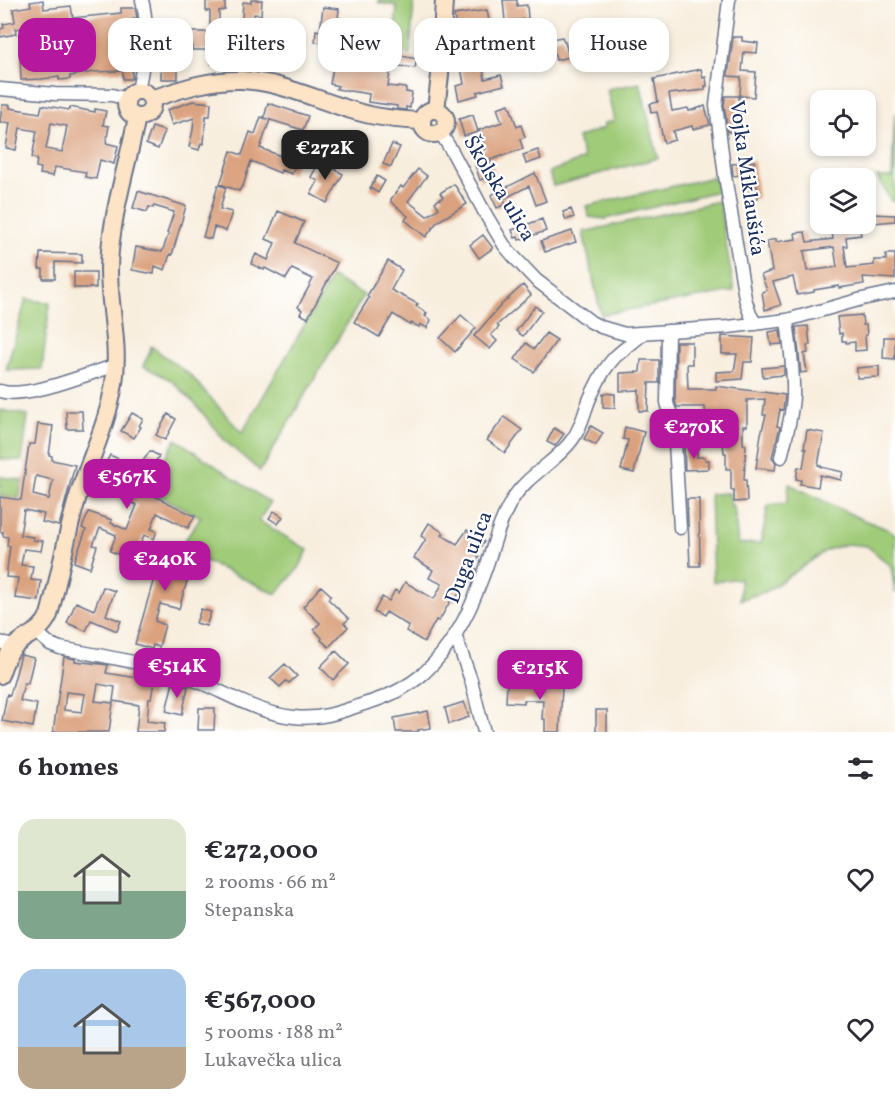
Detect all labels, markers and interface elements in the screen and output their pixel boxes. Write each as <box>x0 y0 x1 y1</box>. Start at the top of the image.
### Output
chip: Buy <box>18 18 96 72</box>
chip: Rent <box>108 18 193 72</box>
chip: Filters <box>205 18 306 72</box>
chip: New <box>318 18 402 72</box>
chip: Apartment <box>414 18 557 72</box>
chip: House <box>569 18 669 72</box>
map controls <box>810 90 876 234</box>
button: locate <box>810 90 876 156</box>
street label: Vojka Miklaušića <box>721 99 772 258</box>
pin: €272K <box>283 130 367 181</box>
street label: Školska ulica <box>456 130 542 247</box>
text: €272K <box>295 135 355 163</box>
button: layers <box>810 168 876 234</box>
pin: €270K <box>652 409 736 460</box>
text: €270K <box>664 414 724 442</box>
pin: €567K <box>85 459 169 510</box>
text: €567K <box>97 464 157 492</box>
street label: Duga ulica <box>439 507 500 608</box>
pin: €240K <box>123 541 207 592</box>
text: €240K <box>133 546 197 574</box>
pin: €514K <box>135 648 219 699</box>
pin: €215K <box>498 650 582 701</box>
text: €514K <box>148 653 207 681</box>
text: €215K <box>511 655 569 683</box>
text: 6 homes <box>18 750 119 786</box>
icon: filters <box>844 752 877 785</box>
text: €272,000 <box>204 833 318 869</box>
icon: home <box>66 843 138 915</box>
icon: heart <box>844 863 877 896</box>
text: 2 rooms · 66 m² <box>204 869 336 897</box>
text: Stepanska <box>204 897 294 925</box>
text: €567,000 <box>204 983 316 1019</box>
icon: home <box>66 993 138 1065</box>
icon: heart <box>844 1013 877 1046</box>
text: 5 rooms · 188 m² <box>204 1019 343 1047</box>
text: Lukavečka ulica <box>204 1047 342 1075</box>

